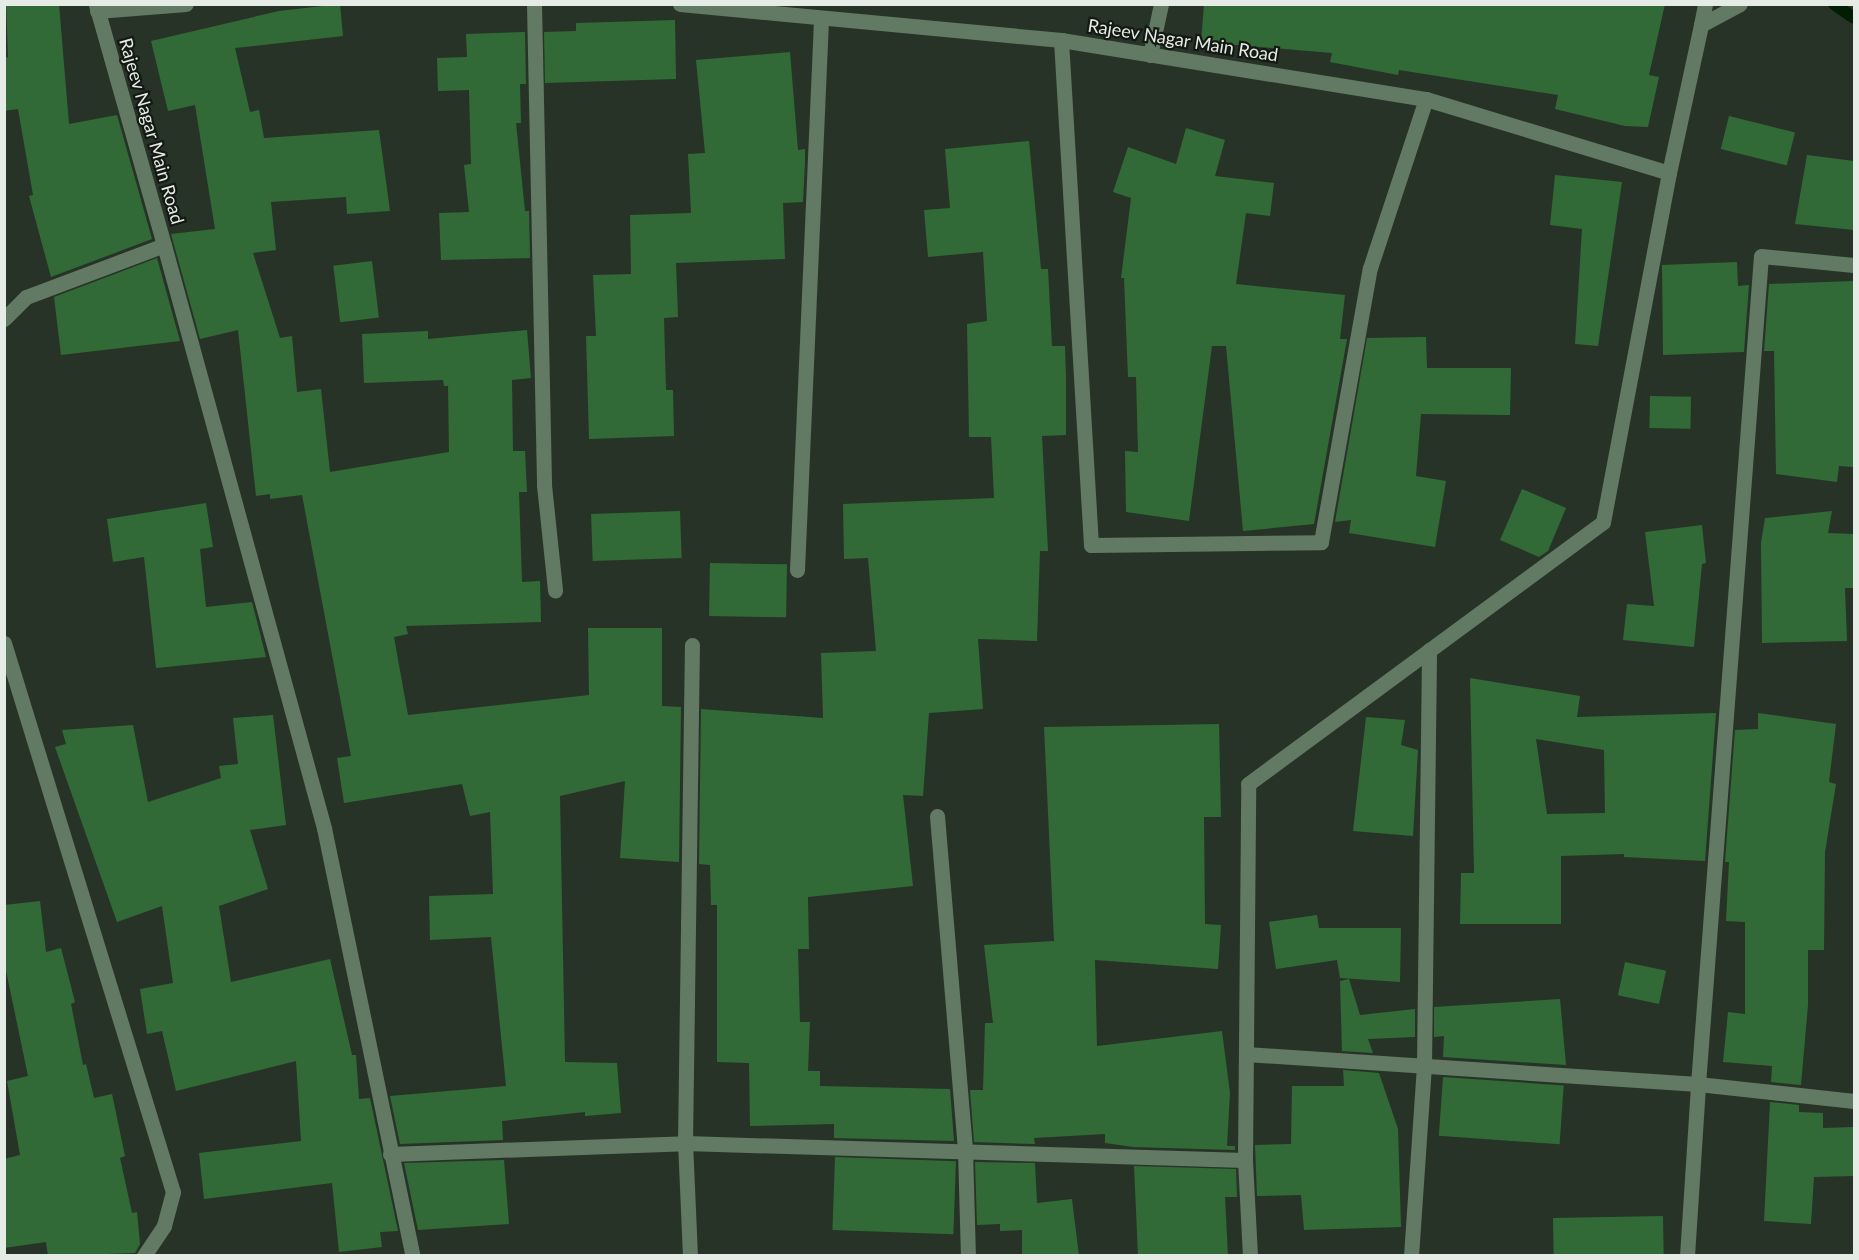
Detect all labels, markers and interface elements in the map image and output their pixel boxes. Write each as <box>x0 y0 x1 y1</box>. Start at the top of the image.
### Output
street label: Rajeev Nagar Main Road <box>1086 14 1280 66</box>
street label: Rajeev Nagar Main Road <box>115 35 189 227</box>

